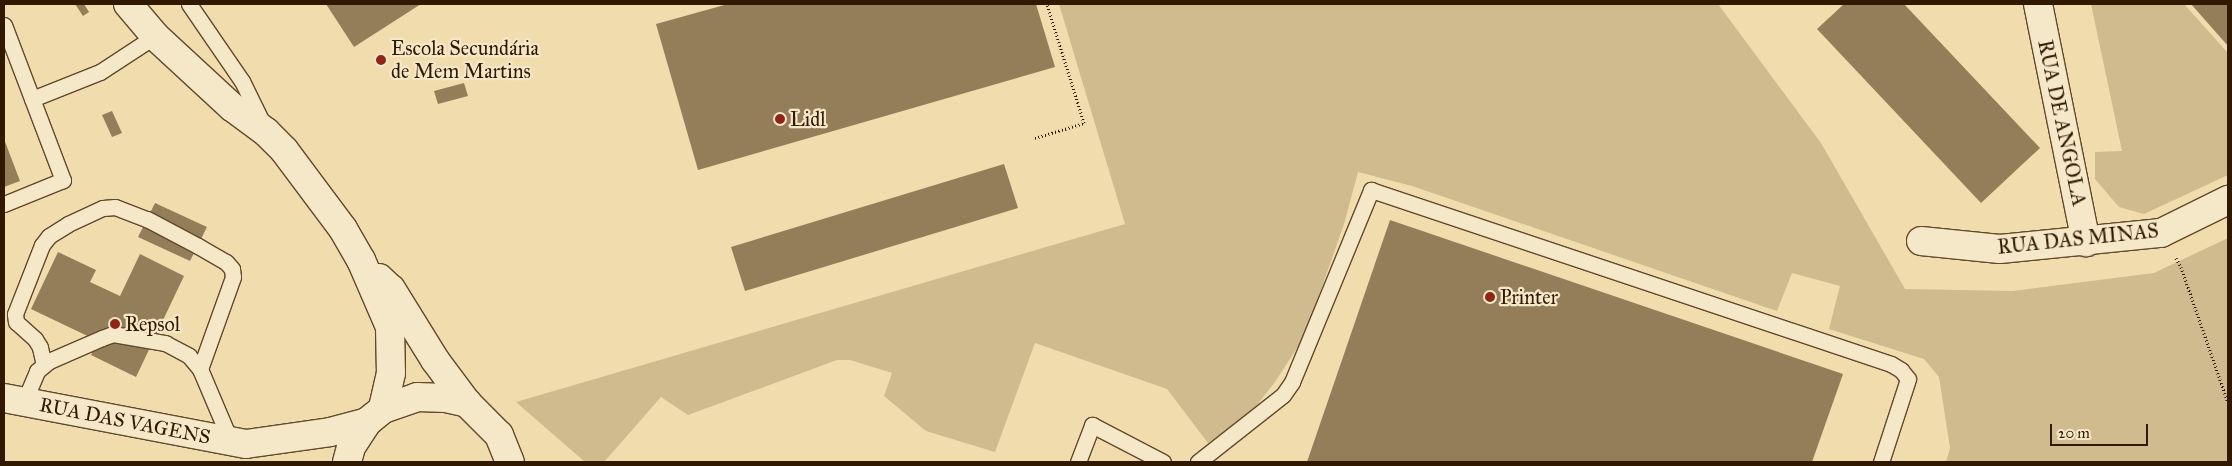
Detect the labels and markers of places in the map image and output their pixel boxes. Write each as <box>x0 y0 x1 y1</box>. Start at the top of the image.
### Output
place label: Escola Secundária de Mem Martins <box>391 36 539 83</box>
marker: Escola Secundária de Mem Martins <box>375 54 387 66</box>
place label: Lidl <box>790 107 826 131</box>
marker: Lidl <box>774 113 786 125</box>
place label: Printer <box>1500 285 1558 309</box>
marker: Printer <box>1484 291 1496 303</box>
place label: Repsol <box>125 312 180 336</box>
marker: Repsol <box>109 318 121 330</box>

